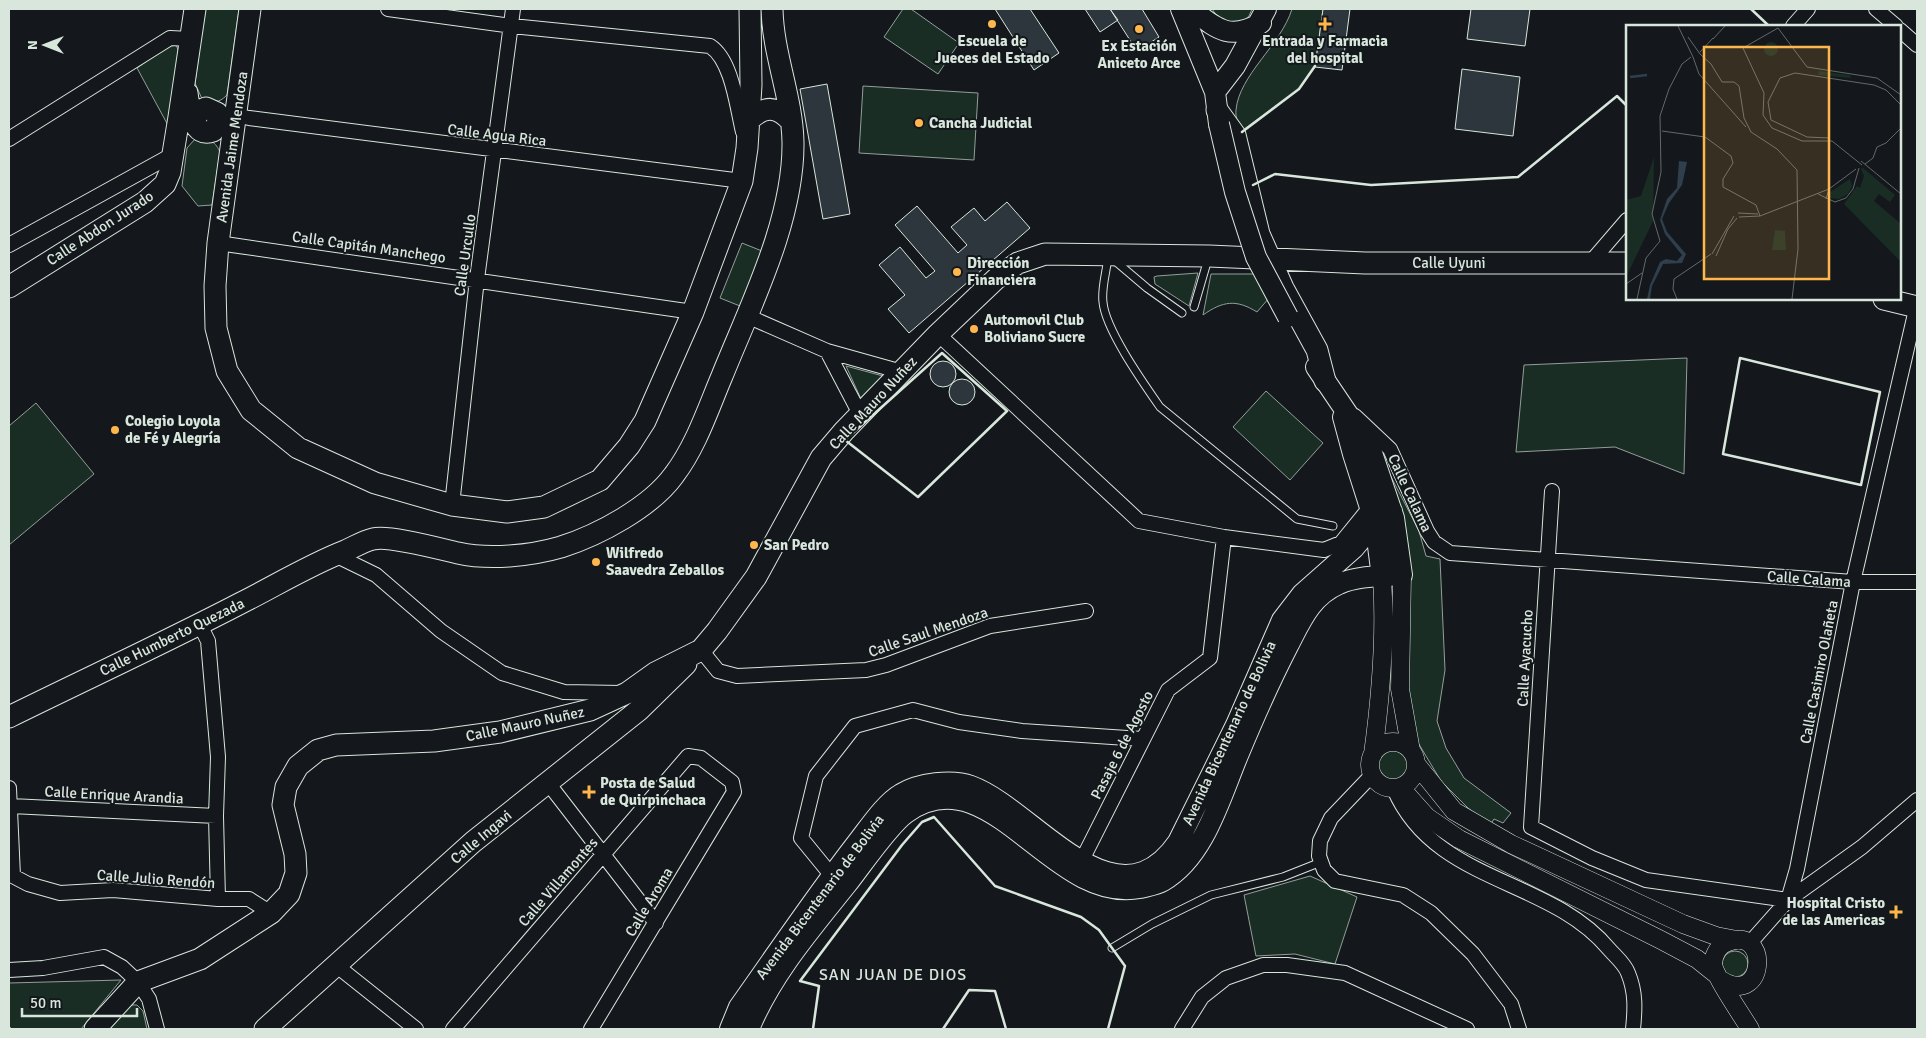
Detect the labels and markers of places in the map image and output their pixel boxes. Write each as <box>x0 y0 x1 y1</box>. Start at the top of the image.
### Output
marker: Escuela de Jueces del Estado <box>986 18 998 30</box>
marker: Entrada y Farmacia del hospital <box>1319 18 1331 30</box>
marker: Ex Estación Aniceto Arce <box>1133 23 1145 35</box>
place label: Escuela de Jueces del Estado <box>934 32 1050 67</box>
place label: Entrada y Farmacia del hospital <box>1262 32 1388 67</box>
place label: Ex Estación Aniceto Arce <box>1097 37 1181 72</box>
place label: Cancha Judicial <box>929 114 1033 132</box>
marker: Cancha Judicial <box>913 117 925 129</box>
place label: Dirección Financiera <box>967 254 1037 289</box>
marker: Dirección Financiera <box>951 266 963 278</box>
place label: Automovil Club Boliviano Sucre <box>984 311 1085 346</box>
marker: Automovil Club Boliviano Sucre <box>968 323 980 335</box>
place label: Colegio Loyola de Fé y Alegría <box>125 412 221 447</box>
marker: Colegio Loyola de Fé y Alegría <box>109 424 121 436</box>
place label: San Pedro <box>764 536 829 554</box>
marker: San Pedro <box>748 539 760 551</box>
place label: Wilfredo Saavedra Zeballos <box>606 544 725 579</box>
marker: Wilfredo Saavedra Zeballos <box>590 556 602 568</box>
place label: Posta de Salud de Quirpinchaca <box>600 774 706 809</box>
marker: Posta de Salud de Quirpinchaca <box>582 785 596 799</box>
place label: Hospital Cristo de las Americas <box>1782 894 1885 929</box>
marker: Hospital Cristo de las Americas <box>1889 905 1903 919</box>

